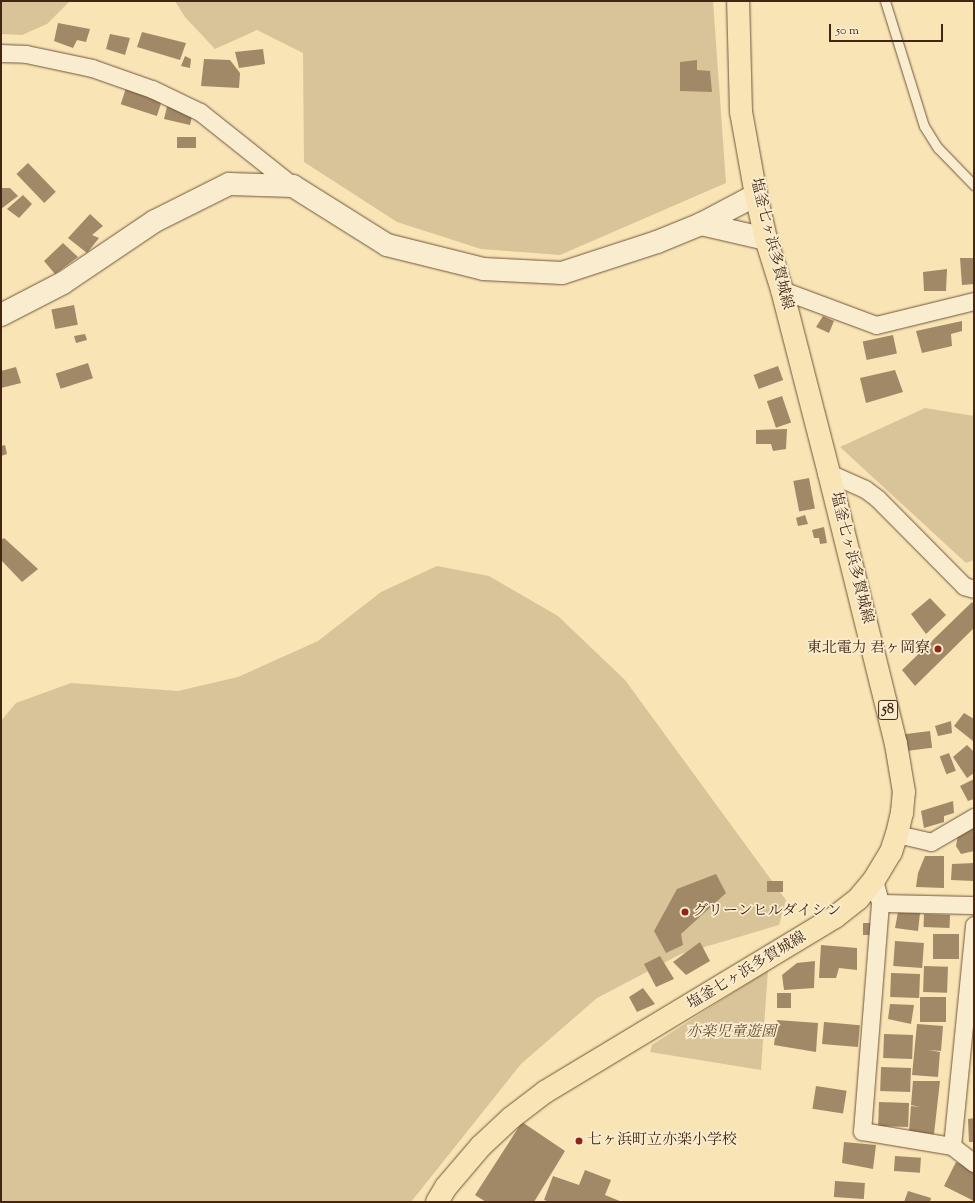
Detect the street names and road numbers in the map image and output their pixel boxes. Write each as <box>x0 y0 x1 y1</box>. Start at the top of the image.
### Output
street label: 塩釜七ヶ浜多賀城線 <box>746 176 796 312</box>
street label: 塩釜七ヶ浜多賀城線 <box>826 490 876 626</box>
road number: 58 <box>878 698 898 722</box>
street label: 塩釜七ヶ浜多賀城線 <box>685 929 809 1013</box>

